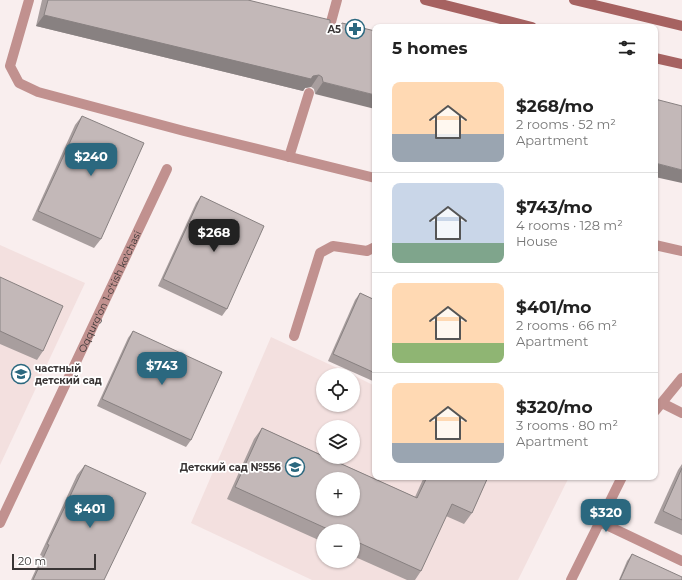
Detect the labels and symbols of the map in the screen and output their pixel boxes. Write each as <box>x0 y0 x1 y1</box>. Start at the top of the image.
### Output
pharmacy icon: A5 <box>344 18 366 40</box>
place label: A5 <box>326 23 341 36</box>
pin: $240 <box>67 143 115 177</box>
pin: $268 <box>190 219 238 253</box>
street label: Oqqurg'on 1-o'tish ko'chasi <box>75 229 144 355</box>
pin: $743 <box>138 352 186 386</box>
place label: частный детский сад <box>35 362 102 387</box>
school or university icon: частный детский сад <box>10 363 32 385</box>
school or university icon: Детский сад №556 <box>284 456 306 478</box>
place label: Детский сад №556 <box>180 461 282 474</box>
pin: $401 <box>66 495 114 529</box>
pin: $320 <box>582 499 630 533</box>
scale bar <box>12 552 96 571</box>

